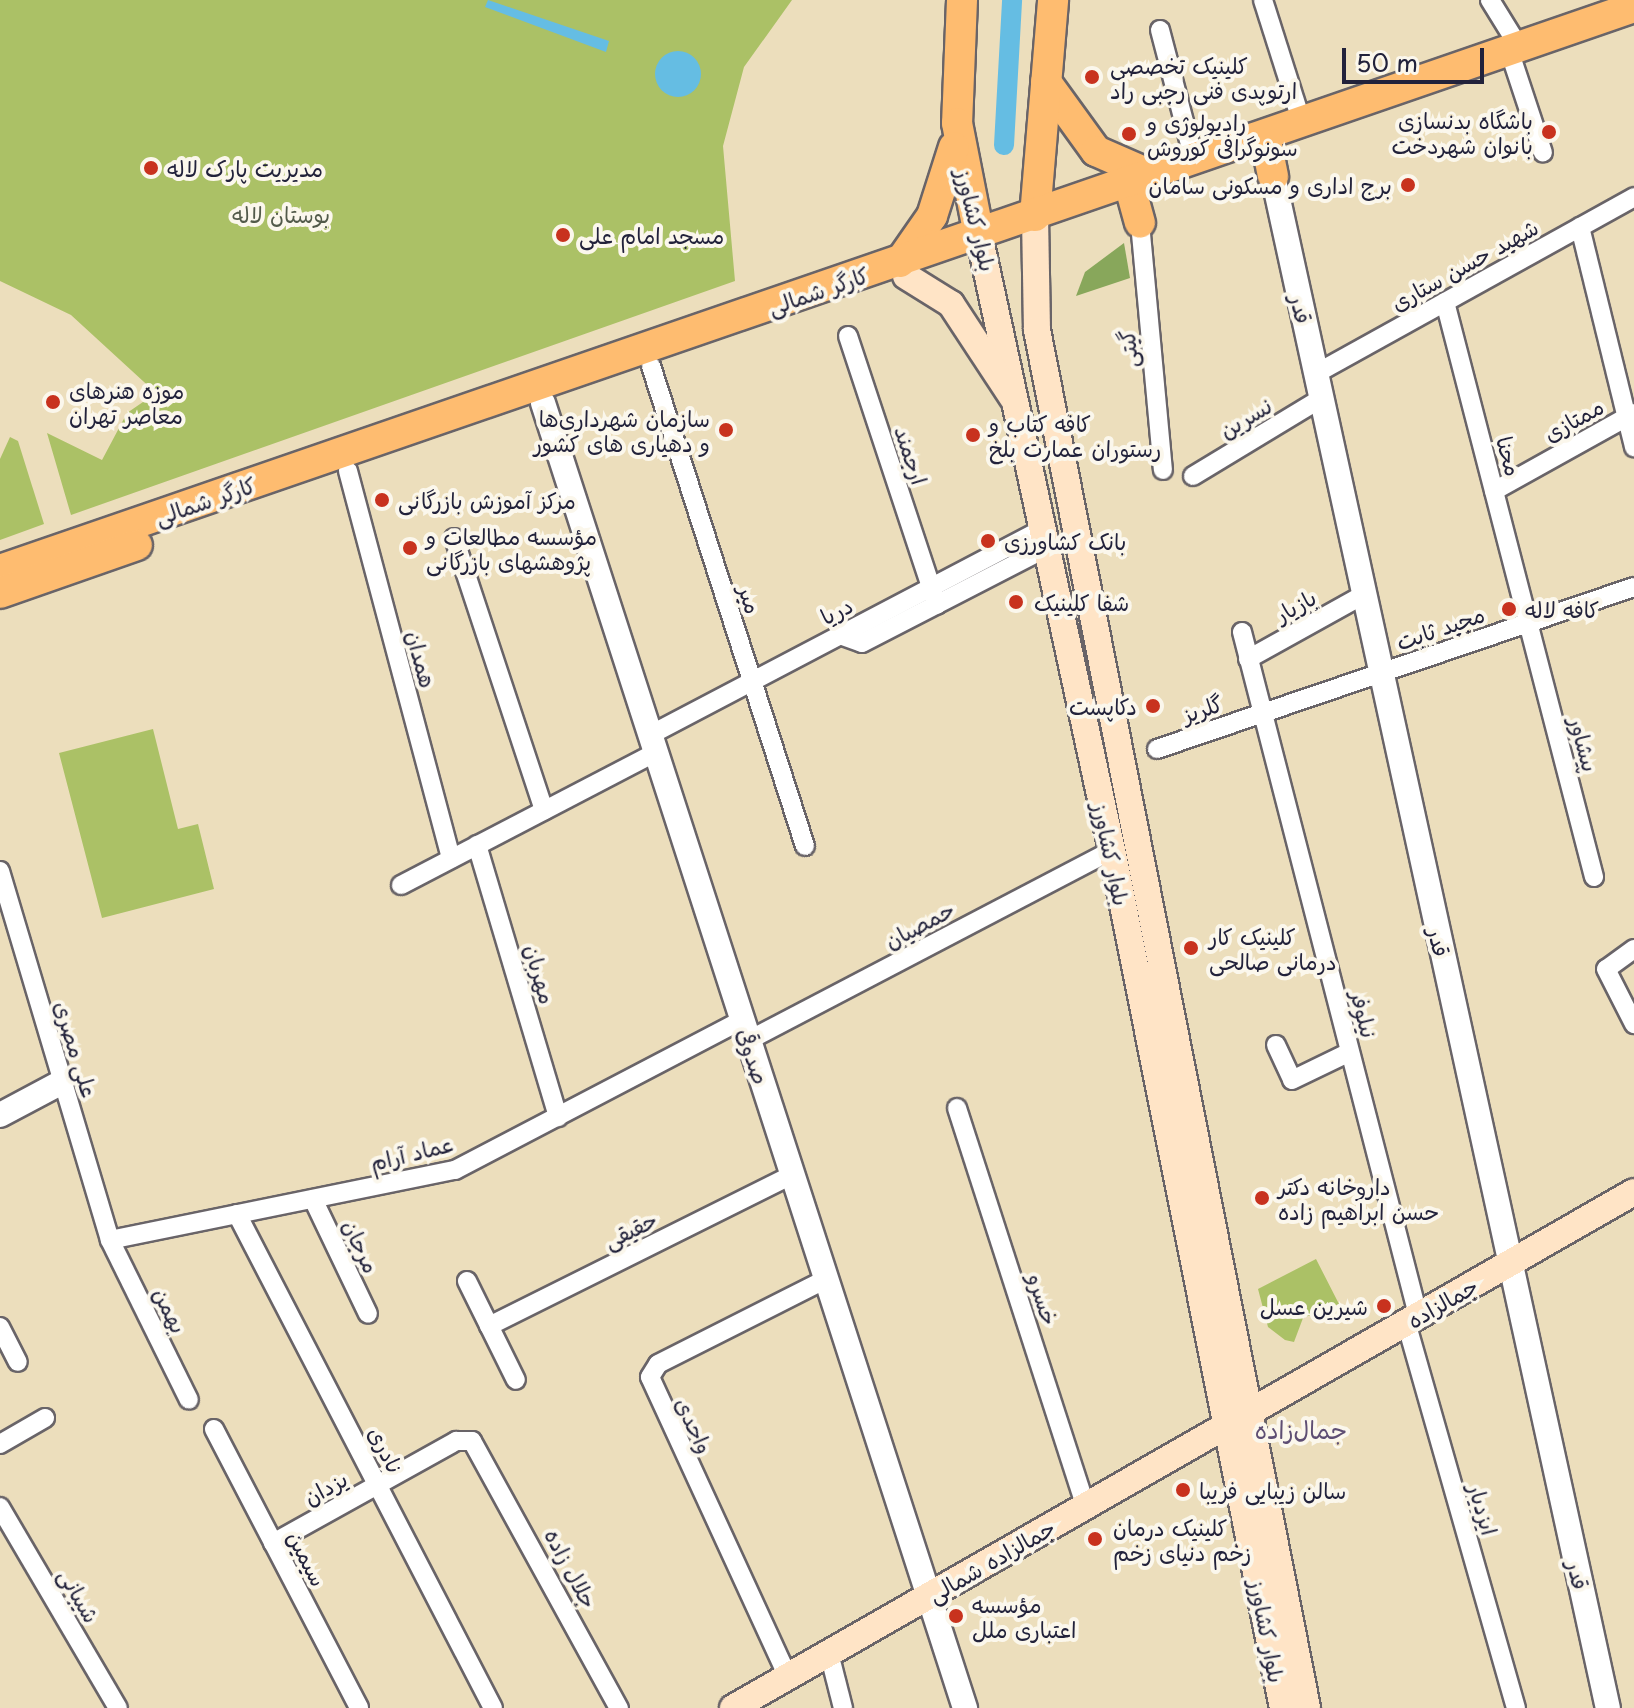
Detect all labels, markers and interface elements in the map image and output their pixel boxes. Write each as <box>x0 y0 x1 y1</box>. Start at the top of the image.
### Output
scale bar <box>1346 32 1488 82</box>
text: 50 m <box>1356 44 1418 80</box>
place label: کلینیک تخصصی ارتوپدی فنی رجبی راد <box>1110 51 1297 102</box>
marker: کلینیک تخصصی ارتوپدی فنی رجبی راد <box>1081 66 1103 88</box>
place label: باشگاه بدنسازی بانوان شهردخت <box>1391 106 1533 158</box>
place label: رادیولوژی و سونوگرافی کوروش <box>1147 108 1298 160</box>
marker: رادیولوژی و سونوگرافی کوروش <box>1118 123 1140 145</box>
marker: باشگاه بدنسازی بانوان شهردخت <box>1540 123 1558 141</box>
place label: مدیریت پارک لاله <box>167 155 323 181</box>
marker: مدیریت پارک لاله <box>142 159 160 177</box>
street label: بلوار کشاورز <box>952 166 1002 274</box>
place label: برج اداری و مسکونی سامان <box>1149 172 1392 198</box>
marker: برج اداری و مسکونی سامان <box>1399 176 1417 194</box>
park label: بوستان لاله <box>232 201 330 227</box>
street label: شهید حسن ستاری <box>1386 213 1542 315</box>
place label: مسجد امام علی <box>579 222 724 248</box>
marker: مسجد امام علی <box>554 226 572 244</box>
street label: کارگر شمالی <box>764 260 872 320</box>
street label: قدر <box>1286 292 1318 326</box>
street label: گیتی <box>1112 329 1142 369</box>
place label: موزه هنرهای معاصر تهران <box>69 376 184 428</box>
street label: نسرین <box>1214 391 1276 443</box>
street label: ممتازی <box>1538 392 1608 446</box>
marker: موزه هنرهای معاصر تهران <box>44 393 62 411</box>
place label: سازمان شهرداری‌ها و دهیاری‌ های کشور <box>534 404 710 456</box>
place label: کافه کتاب و رستوران عمارت بلخ <box>989 409 1161 460</box>
marker: سازمان شهرداری‌ها و دهیاری‌ های کشور <box>717 421 735 439</box>
street label: ارجمند <box>890 422 934 488</box>
marker: کافه کتاب و رستوران عمارت بلخ <box>964 426 982 444</box>
street label: محنا <box>1492 433 1528 479</box>
street label: کارگر شمالی <box>151 470 259 530</box>
place label: مرکز آموزش بازرگانی <box>398 487 576 513</box>
marker: مرکز آموزش بازرگانی <box>373 491 391 509</box>
place label: مؤسسه مطالعات و پژوهشهای بازرگانی <box>426 522 597 574</box>
place label: بانک کشاورزی <box>1004 528 1126 554</box>
marker: بانک کشاورزی <box>979 532 997 550</box>
marker: مؤسسه مطالعات و پژوهشهای بازرگانی <box>401 539 419 557</box>
street label: میر <box>734 581 768 617</box>
street label: بازیار <box>1270 583 1320 627</box>
place label: شفا کلینیک <box>1034 589 1129 615</box>
street label: دریا <box>815 591 857 629</box>
marker: شفا کلینیک <box>1005 591 1027 613</box>
place label: کافه لاله <box>1525 596 1599 622</box>
street label: مجید ثابت <box>1392 600 1488 654</box>
marker: کافه لاله <box>1500 600 1518 618</box>
street label: همدان <box>402 628 442 690</box>
street label: گلریز <box>1178 689 1226 727</box>
place label: دکاپست <box>1069 693 1137 719</box>
marker: دکاپست <box>1144 697 1162 715</box>
street label: پیشاور <box>1565 714 1605 774</box>
street label: بلوار کشاورز <box>1088 800 1136 908</box>
street label: حمصیان <box>880 895 958 953</box>
place label: کلینیک کار درمانی صالحی <box>1209 922 1337 974</box>
street label: قدر <box>1424 925 1456 959</box>
marker: کلینیک کار درمانی صالحی <box>1180 937 1202 959</box>
street label: مهربان <box>520 941 562 1007</box>
street label: نیلوفر <box>1346 988 1384 1040</box>
street label: علی مصری <box>50 998 104 1100</box>
street label: صدوقی <box>733 1025 775 1087</box>
street label: عماد آرام <box>367 1129 457 1175</box>
place label: داروخانه دکتر حسن ابراهیم زاده <box>1278 1172 1439 1224</box>
marker: داروخانه دکتر حسن ابراهیم زاده <box>1253 1189 1271 1207</box>
street label: حقیقی <box>599 1205 661 1253</box>
street label: مرجان <box>338 1215 386 1277</box>
street label: خسرو <box>1023 1270 1065 1328</box>
street label: جمالزاده <box>1402 1271 1482 1333</box>
street label: بهمن <box>149 1283 193 1337</box>
place label: شیرین عسل <box>1260 1293 1368 1319</box>
marker: شیرین عسل <box>1375 1297 1393 1315</box>
street label: واحدی <box>671 1393 719 1457</box>
district label: جمال‌زاده <box>1255 1416 1347 1444</box>
street label: نادری <box>364 1422 410 1478</box>
street label: یزدان <box>299 1464 351 1510</box>
place label: سالن زیبایی فریبا <box>1199 1477 1346 1503</box>
street label: ایزدیار <box>1464 1480 1504 1538</box>
marker: سالن زیبایی فریبا <box>1174 1481 1192 1499</box>
street label: جمالزاده شمالی <box>923 1513 1059 1607</box>
place label: کلینیک درمان زخم دنیای زخم <box>1113 1513 1251 1564</box>
street label: جلال زاده <box>540 1524 604 1612</box>
street label: سیمین <box>283 1526 333 1590</box>
marker: کلینیک درمان زخم دنیای زخم <box>1084 1528 1106 1550</box>
street label: قدر <box>1563 1558 1595 1592</box>
street label: شیبانی <box>54 1563 106 1627</box>
street label: بلوار کشاورز <box>1245 1577 1291 1685</box>
place label: مؤسسه اعتباری ملل <box>972 1590 1076 1642</box>
marker: مؤسسه اعتباری ملل <box>947 1607 965 1625</box>

